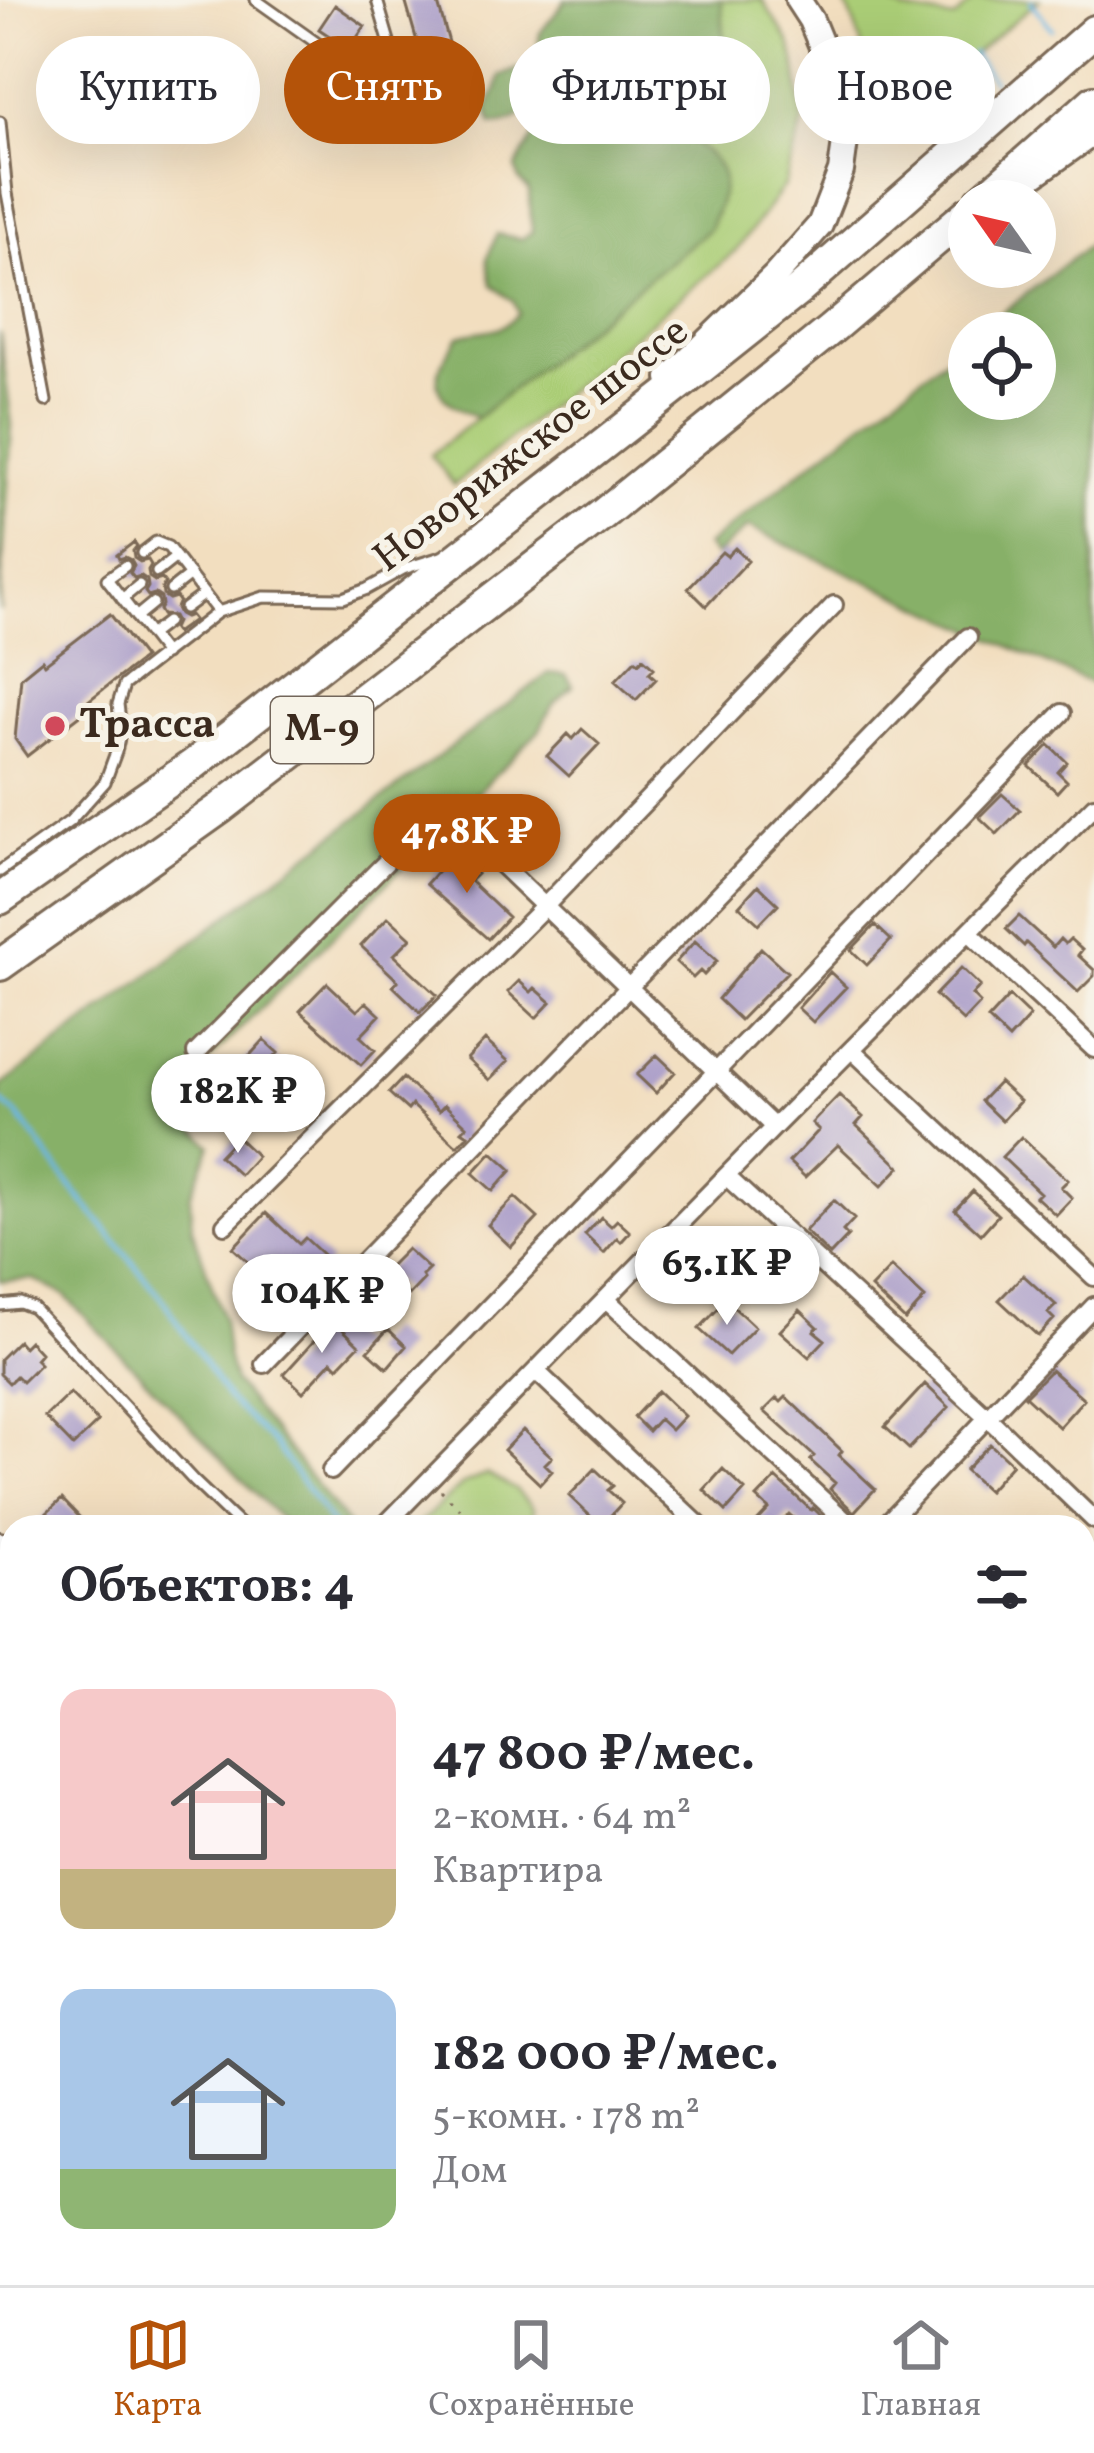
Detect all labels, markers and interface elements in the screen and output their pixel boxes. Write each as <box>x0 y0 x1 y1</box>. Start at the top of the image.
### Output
chip: Купить <box>36 36 260 144</box>
chip: Снять <box>284 36 485 144</box>
chip: Фильтры <box>509 36 770 144</box>
chip: Новое <box>794 36 995 144</box>
north arrow <box>948 180 1056 288</box>
map controls <box>948 180 1056 420</box>
street label: Новорижское шоссе <box>362 304 702 588</box>
button: locate <box>948 312 1056 420</box>
place label: Трасса <box>79 697 215 756</box>
road number: М-9 <box>271 697 373 763</box>
marker: Трасса <box>42 713 68 739</box>
pin: 47.8K ₽ <box>356 794 578 896</box>
text: 47.8K ₽ <box>400 806 534 860</box>
pin: 182K ₽ <box>140 1054 336 1156</box>
text: 182K ₽ <box>178 1066 298 1120</box>
pin: 63.1K ₽ <box>616 1226 838 1328</box>
text: 63.1K ₽ <box>662 1238 792 1292</box>
pin: 104K ₽ <box>224 1254 420 1356</box>
text: 104K ₽ <box>259 1266 385 1320</box>
text: Объектов: 4 <box>60 1552 355 1623</box>
icon: filters <box>969 1554 1035 1620</box>
text: 47 800 ₽/мес. <box>432 1720 755 1791</box>
icon: home <box>156 1737 300 1881</box>
text: 2-комн. · 64 m² <box>432 1791 691 1845</box>
text: Квартира <box>432 1845 604 1899</box>
text: 182 000 ₽/мес. <box>432 2020 779 2091</box>
icon: home <box>156 2037 300 2181</box>
text: 5-комн. · 178 m² <box>432 2091 700 2145</box>
text: Дом <box>432 2145 507 2199</box>
tab: Карта <box>113 2312 203 2430</box>
tab: Сохранённые <box>428 2312 634 2430</box>
tab: Главная <box>860 2312 981 2430</box>

